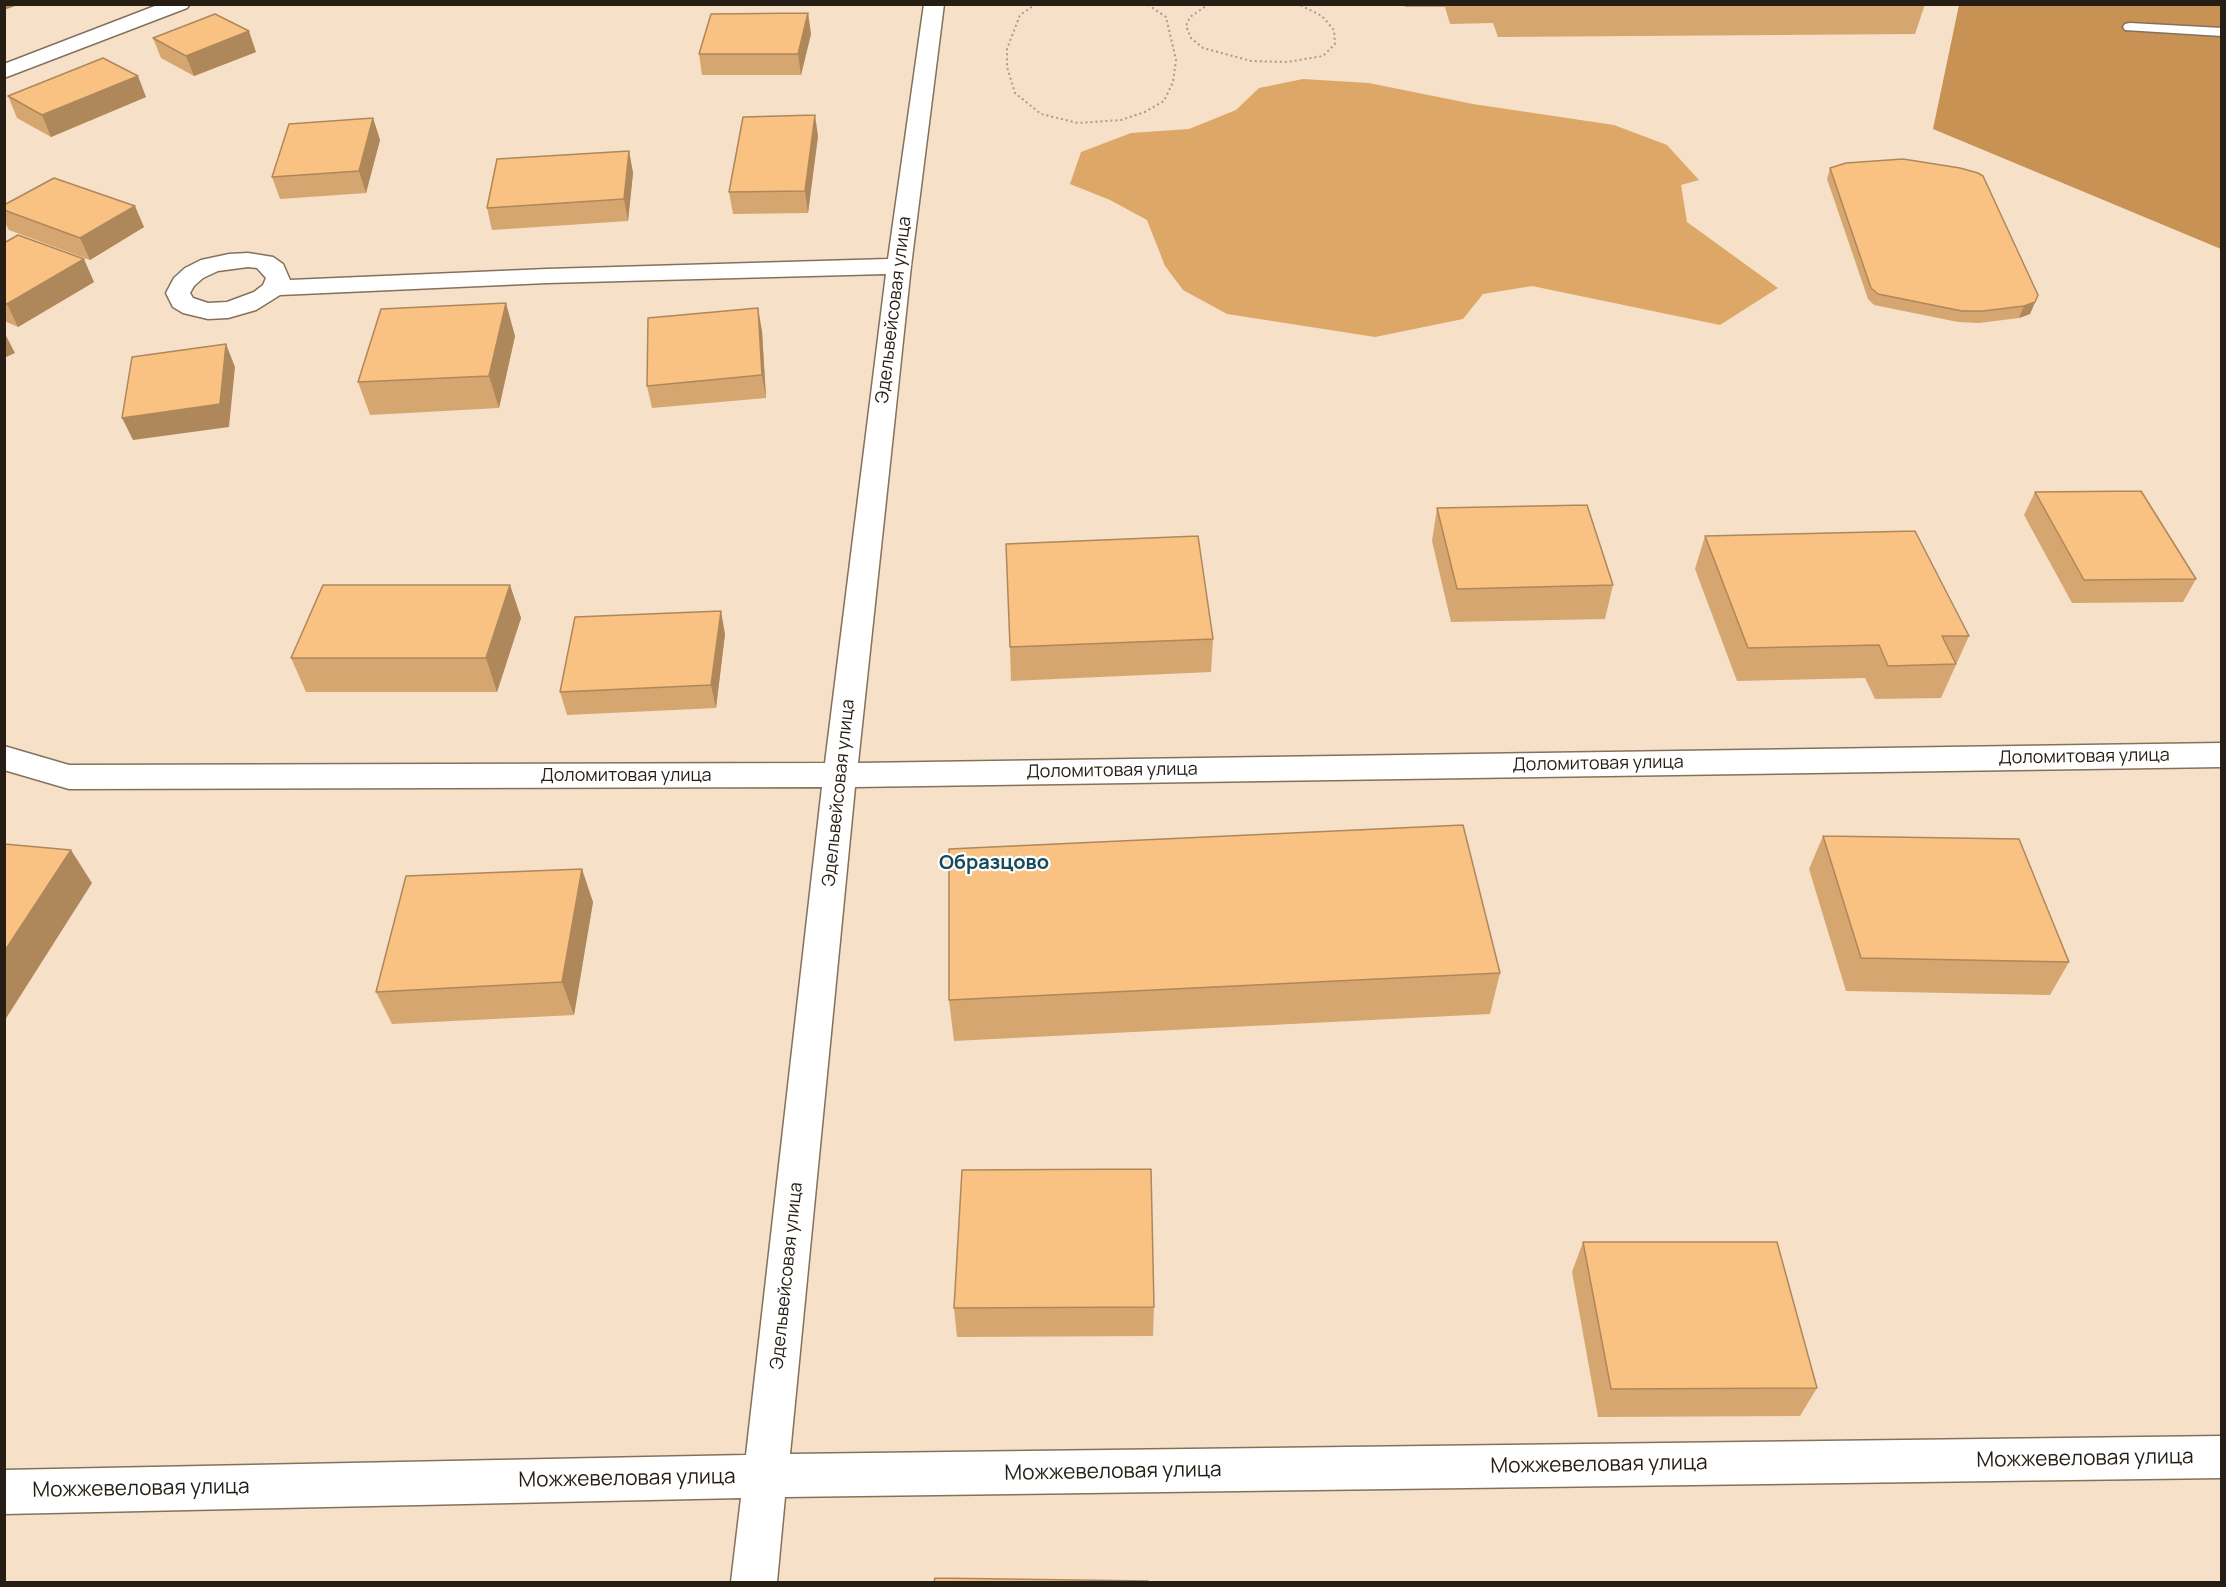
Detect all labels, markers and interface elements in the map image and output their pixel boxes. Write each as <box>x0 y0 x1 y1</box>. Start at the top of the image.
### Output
street label: Эдельвейсовая улица <box>872 215 916 405</box>
street label: Эдельвейсовая улица <box>818 698 860 888</box>
street label: Доломитовая улица <box>1998 745 2170 769</box>
street label: Доломитовая улица <box>1512 752 1684 776</box>
street label: Доломитовая улица <box>1026 759 1198 783</box>
street label: Доломитовая улица <box>540 765 712 787</box>
district label: Образцово <box>939 851 1049 875</box>
street label: Эдельвейсовая улица <box>766 1181 808 1371</box>
street label: Можжевеловая улица <box>1976 1445 2194 1473</box>
street label: Можжевеловая улица <box>1490 1451 1708 1479</box>
street label: Можжевеловая улица <box>1004 1458 1222 1486</box>
street label: Можжевеловая улица <box>518 1465 736 1493</box>
street label: Можжевеловая улица <box>32 1475 250 1503</box>

